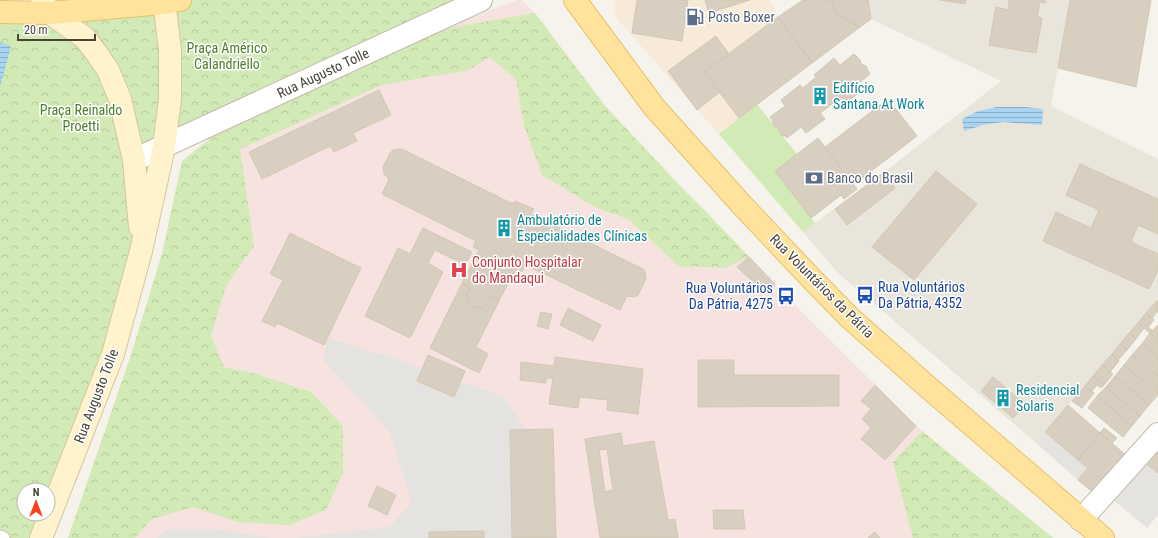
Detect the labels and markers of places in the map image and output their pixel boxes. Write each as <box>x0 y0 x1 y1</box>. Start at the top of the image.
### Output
fuel station icon: Posto Boxer <box>685 7 705 27</box>
place label: Posto Boxer <box>708 9 775 25</box>
place label: Edifício Santana At Work <box>833 80 925 112</box>
building icon: Edifício Santana At Work <box>810 86 830 106</box>
bank icon: Banco do Brasil <box>804 168 824 188</box>
place label: Banco do Brasil <box>827 170 913 186</box>
place label: Ambulatório de Especialidades Clínicas <box>517 212 647 244</box>
building icon: Ambulatório de Especialidades Clínicas <box>494 218 514 238</box>
place label: Conjunto Hospitalar do Mandaqui <box>472 254 582 286</box>
hospital icon: Conjunto Hospitalar do Mandaqui <box>449 260 469 280</box>
place label: Rua Voluntários Da Pátria, 4352 <box>878 279 965 311</box>
place label: Rua Voluntários Da Pátria, 4275 <box>686 280 773 312</box>
bus stop icon: Rua Voluntários Da Pátria, 4352 <box>855 285 875 305</box>
bus stop icon: Rua Voluntários Da Pátria, 4275 <box>776 286 796 306</box>
place label: Residencial Solaris <box>1016 382 1079 414</box>
building icon: Residencial Solaris <box>993 388 1013 408</box>

